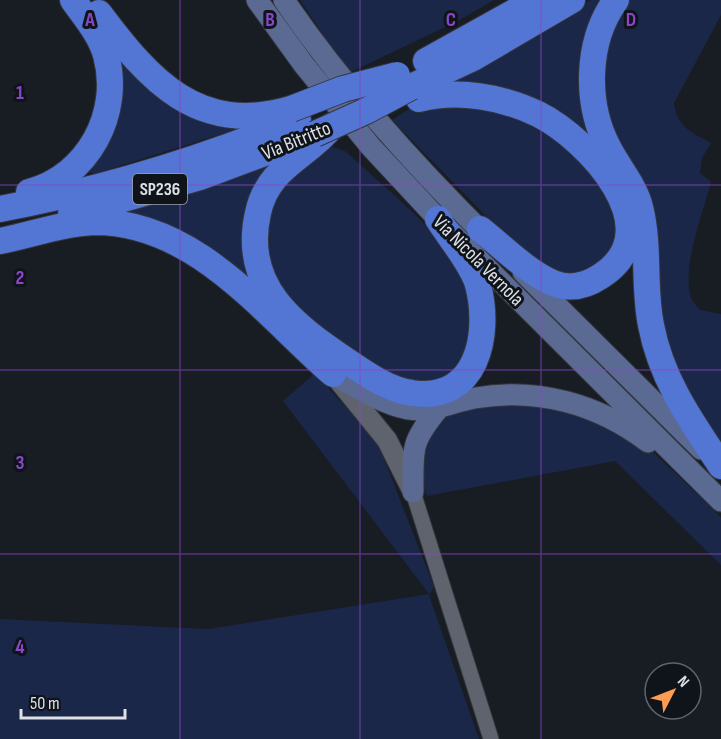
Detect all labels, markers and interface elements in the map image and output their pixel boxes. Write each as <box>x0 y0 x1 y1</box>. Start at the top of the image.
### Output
text: A <box>84 8 95 32</box>
text: B <box>265 8 275 32</box>
text: C <box>446 8 456 32</box>
text: D <box>626 8 636 32</box>
text: 1 <box>16 81 24 105</box>
street label: Via Bitritto <box>258 116 334 166</box>
road number: SP236 <box>133 174 187 204</box>
street label: Via Nicola Vernola <box>428 210 529 311</box>
text: 2 <box>16 266 24 290</box>
text: 3 <box>16 451 25 475</box>
text: 4 <box>15 635 25 659</box>
north arrow <box>643 661 703 721</box>
text: N <box>673 672 693 691</box>
scale bar <box>21 682 124 720</box>
text: 50 m <box>30 693 60 714</box>

